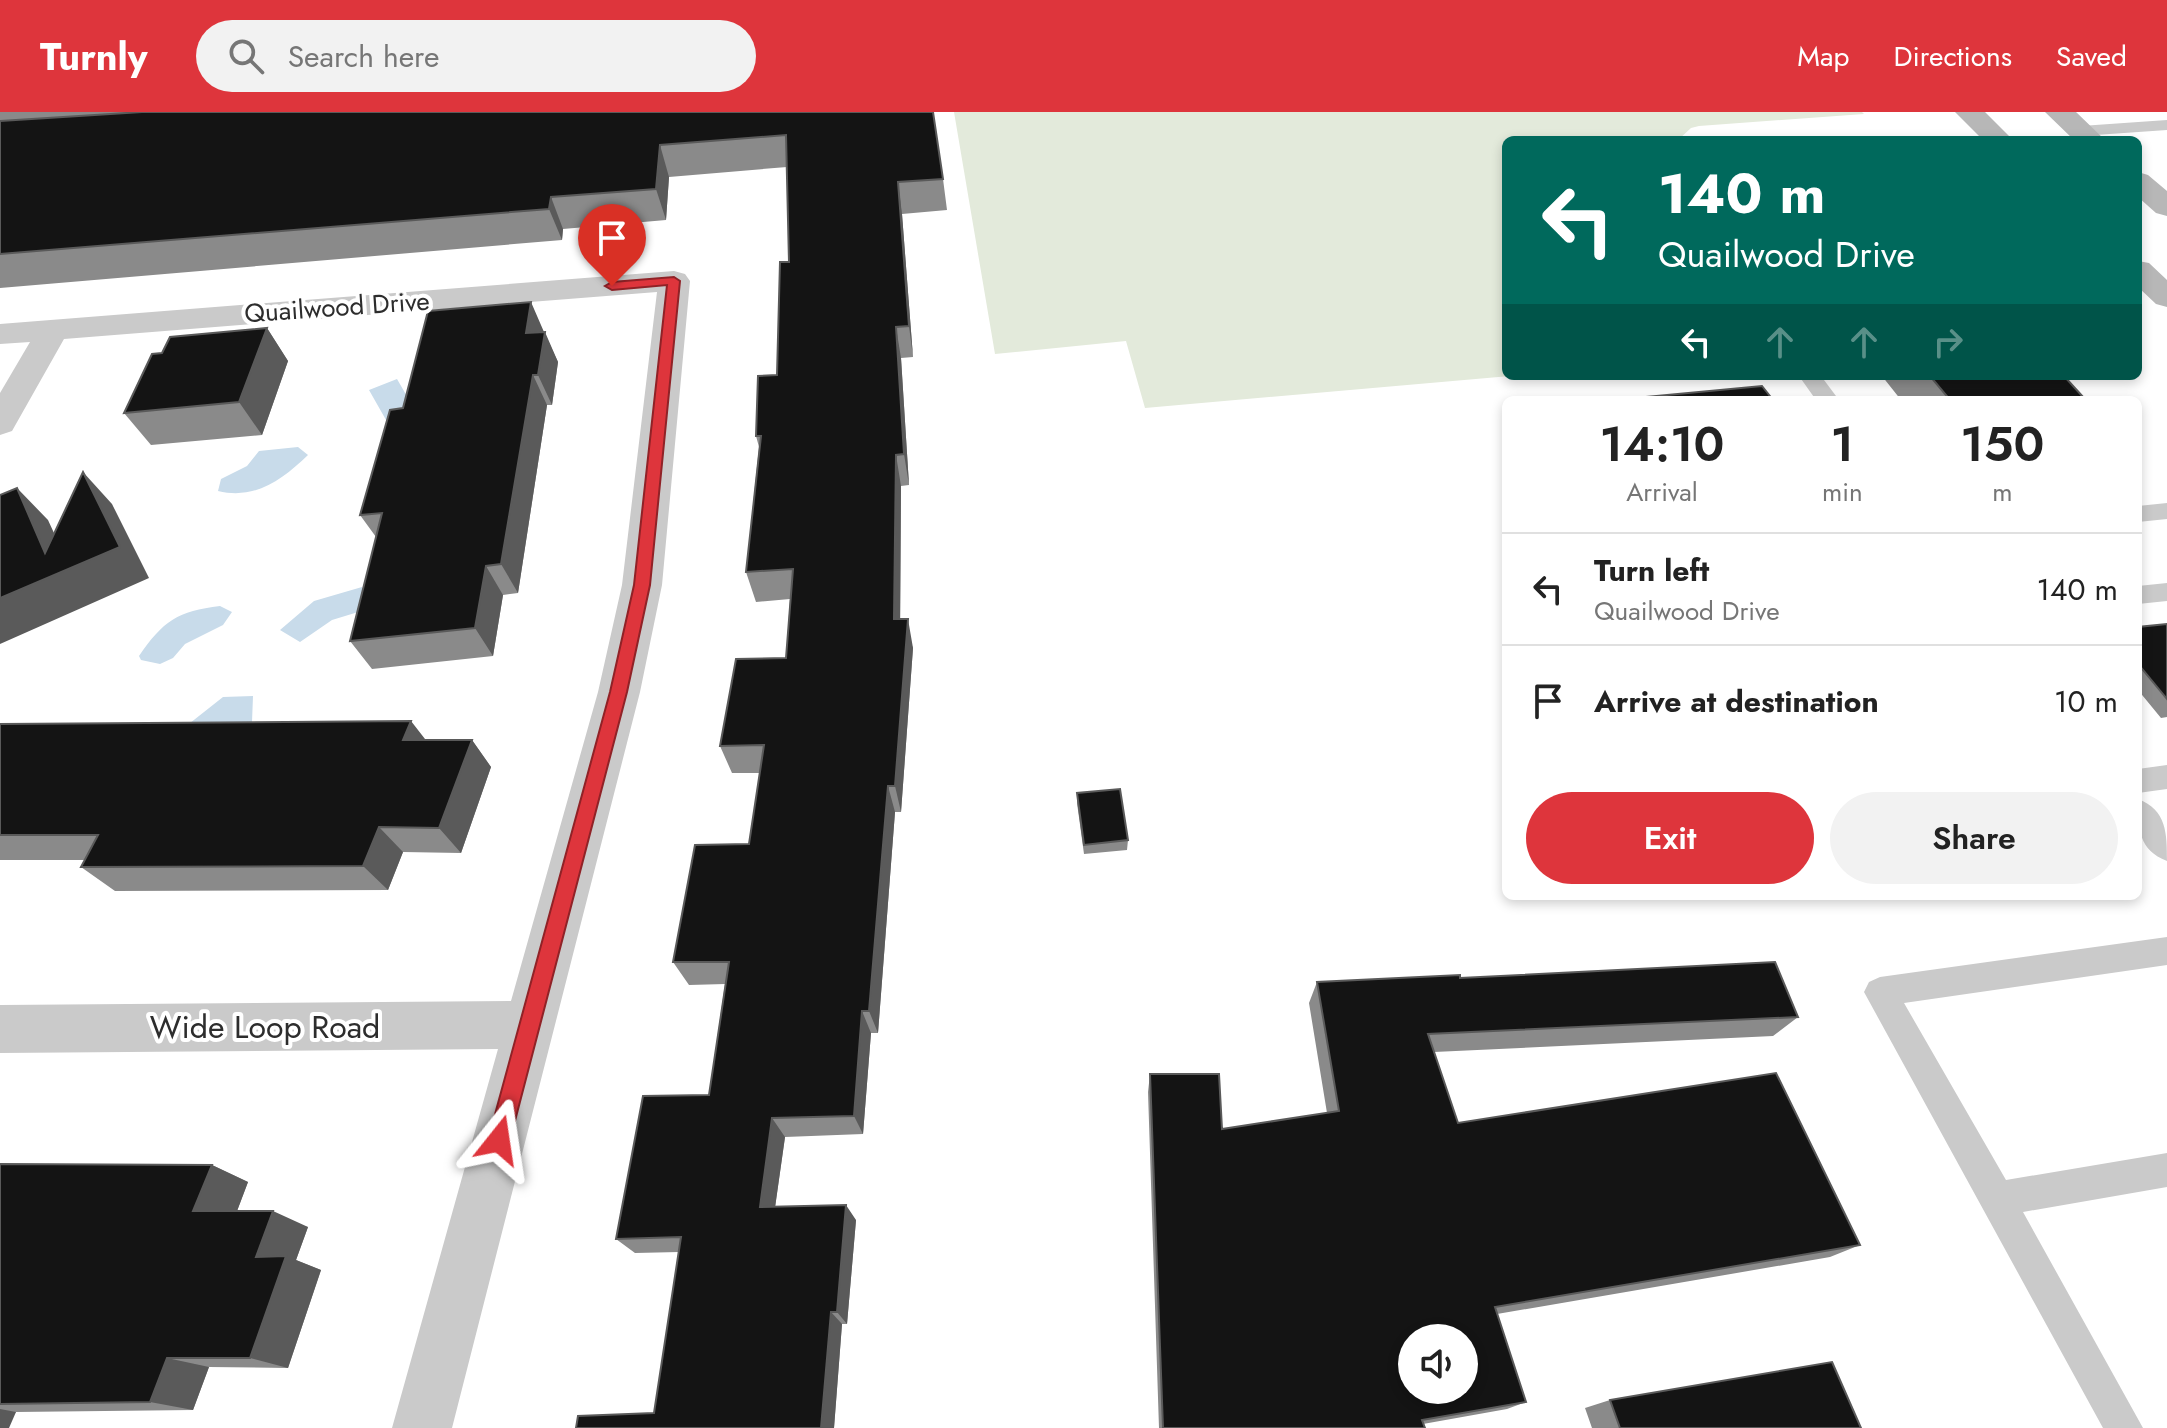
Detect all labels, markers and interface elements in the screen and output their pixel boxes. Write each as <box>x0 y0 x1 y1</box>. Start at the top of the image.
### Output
search box <box>196 20 756 92</box>
text: Turnly <box>40 29 148 84</box>
icon: search <box>224 34 268 78</box>
text: Search here <box>288 35 439 78</box>
text: Map <box>1797 36 1849 77</box>
text: Directions <box>1893 36 2012 77</box>
text: Saved <box>2056 36 2127 77</box>
text: 140 m <box>1658 153 1825 234</box>
icon: left <box>1526 168 1630 272</box>
pin <box>578 204 646 286</box>
icon: arrive <box>590 216 634 260</box>
text: Quailwood Drive <box>1658 228 1915 280</box>
street label: Quailwood Drive <box>243 282 431 332</box>
icon: left <box>1674 320 1718 364</box>
icon: ahead <box>1758 320 1802 364</box>
icon: ahead <box>1842 320 1886 364</box>
icon: right <box>1926 320 1970 364</box>
text: 14:10 <box>1600 410 1724 479</box>
text: 1 <box>1831 410 1854 479</box>
text: 150 <box>1960 410 2044 479</box>
text: Arrival <box>1626 473 1698 511</box>
text: min <box>1822 473 1863 511</box>
text: m <box>1992 473 2012 511</box>
text: Turn left <box>1594 549 1709 592</box>
icon: left <box>1526 567 1570 611</box>
text: 140 m <box>2037 568 2118 611</box>
text: Quailwood Drive <box>1594 592 1780 630</box>
icon: arrive <box>1526 679 1570 723</box>
text: Arrive at destination <box>1594 680 1879 723</box>
text: 10 m <box>2054 680 2118 723</box>
button: Exit <box>1526 792 1814 884</box>
button: Share <box>1830 792 2118 884</box>
street label: Wide Loop Road <box>150 1004 380 1050</box>
position arrow <box>457 1098 541 1182</box>
map controls <box>1398 1324 1478 1404</box>
button: sound <box>1398 1324 1478 1404</box>

